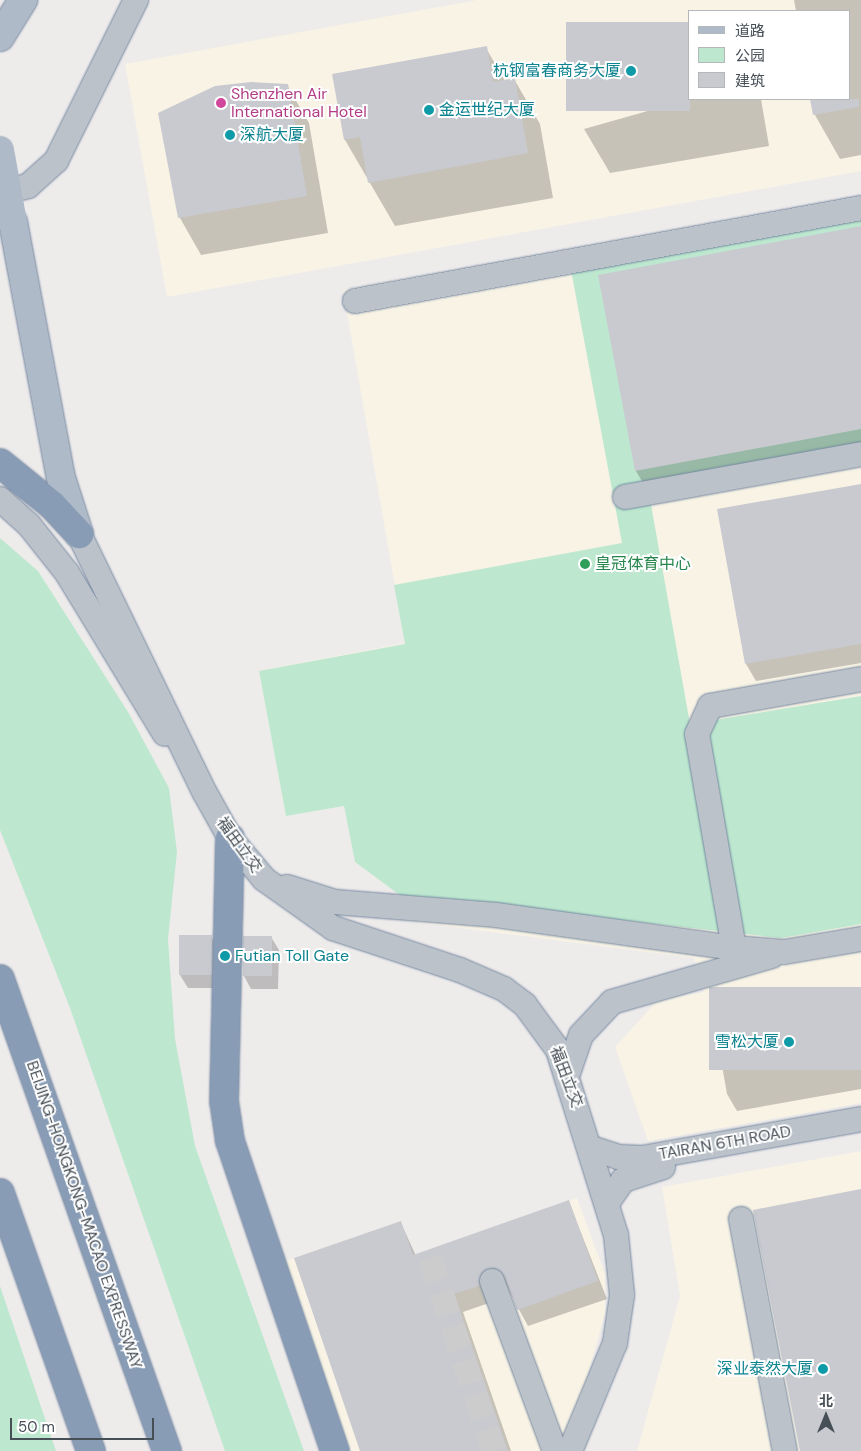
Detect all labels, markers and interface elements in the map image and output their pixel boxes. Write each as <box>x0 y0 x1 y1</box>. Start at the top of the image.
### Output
legend <box>688 10 851 100</box>
text: 道路 <box>735 21 765 41</box>
text: 公园 <box>735 46 765 66</box>
place label: 杭钢富春商务大厦 <box>493 61 621 81</box>
marker: 杭钢富春商务大厦 <box>625 65 637 77</box>
text: 建筑 <box>735 71 765 91</box>
place label: Shenzhen Air International Hotel <box>231 84 367 122</box>
marker: Shenzhen Air International Hotel <box>215 97 227 109</box>
place label: 金运世纪大厦 <box>439 100 535 120</box>
marker: 金运世纪大厦 <box>423 104 435 116</box>
place label: 深航大厦 <box>240 125 304 145</box>
marker: 深航大厦 <box>224 129 236 141</box>
place label: 皇冠体育中心 <box>595 554 691 574</box>
marker: 皇冠体育中心 <box>579 558 591 570</box>
street label: 福田立交 <box>212 813 266 877</box>
place label: Futian Toll Gate <box>235 946 349 966</box>
marker: Futian Toll Gate <box>219 950 231 962</box>
place label: 雪松大厦 <box>715 1032 779 1052</box>
marker: 雪松大厦 <box>783 1036 795 1048</box>
street label: 福田立交 <box>546 1044 586 1110</box>
street label: BEIJING-HONGKONG-MACAO EXPRESSWAY <box>22 1058 146 1372</box>
street label: TAIRAN 6TH ROAD <box>657 1122 793 1164</box>
place label: 深业泰然大厦 <box>717 1359 813 1379</box>
marker: 深业泰然大厦 <box>817 1363 829 1375</box>
north arrow <box>801 1391 851 1441</box>
text: 北 <box>819 1392 833 1410</box>
scale bar <box>12 1408 156 1440</box>
text: 50 m <box>18 1417 55 1437</box>

